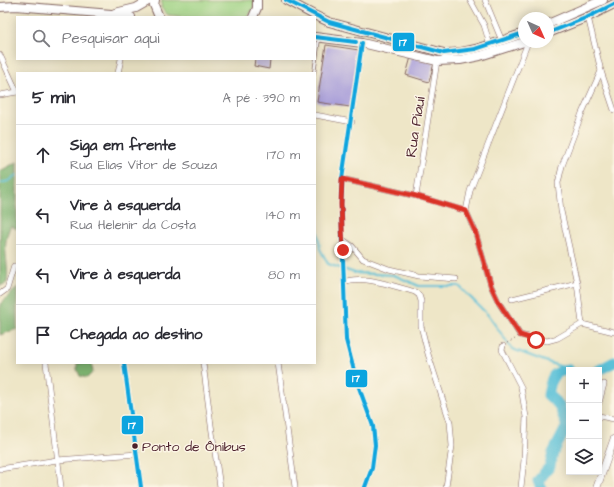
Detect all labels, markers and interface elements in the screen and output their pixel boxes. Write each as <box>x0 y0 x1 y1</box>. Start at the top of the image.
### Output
north arrow <box>518 12 554 48</box>
search box <box>16 16 316 60</box>
icon: search <box>30 27 52 49</box>
text: Pesquisar aqui <box>62 28 159 49</box>
line badge: 17 <box>392 32 415 52</box>
text: 17 <box>399 35 407 50</box>
text: 5 min <box>32 86 75 110</box>
text: A pé · 390 m <box>222 89 300 107</box>
street label: Rua Piauí <box>400 94 431 159</box>
text: Siga em frente <box>70 135 176 156</box>
icon: ahead <box>32 144 54 166</box>
text: 170 m <box>267 146 300 164</box>
text: Rua Elias Vítor de Souza <box>70 156 217 174</box>
text: Vire à esquerda <box>70 195 180 216</box>
icon: left <box>32 204 54 226</box>
text: 140 m <box>266 206 300 224</box>
text: Rua Helenir da Costa <box>70 216 196 234</box>
route end <box>334 241 352 259</box>
icon: left <box>32 264 54 286</box>
text: Vire à esquerda <box>70 264 180 285</box>
text: 80 m <box>268 266 300 284</box>
icon: arrive <box>32 324 54 346</box>
text: Chegada ao destino <box>70 324 203 345</box>
route start <box>527 331 545 349</box>
map controls <box>566 367 602 475</box>
button: + <box>566 367 602 403</box>
line badge: 17 <box>345 369 368 388</box>
text: 17 <box>352 371 360 386</box>
button: − <box>566 403 602 439</box>
line badge: 17 <box>121 415 144 435</box>
text: 17 <box>128 418 136 433</box>
place label: Ponto de Ônibus <box>142 437 246 457</box>
button: layers <box>566 439 602 475</box>
marker: Ponto de Ônibus <box>130 441 140 451</box>

